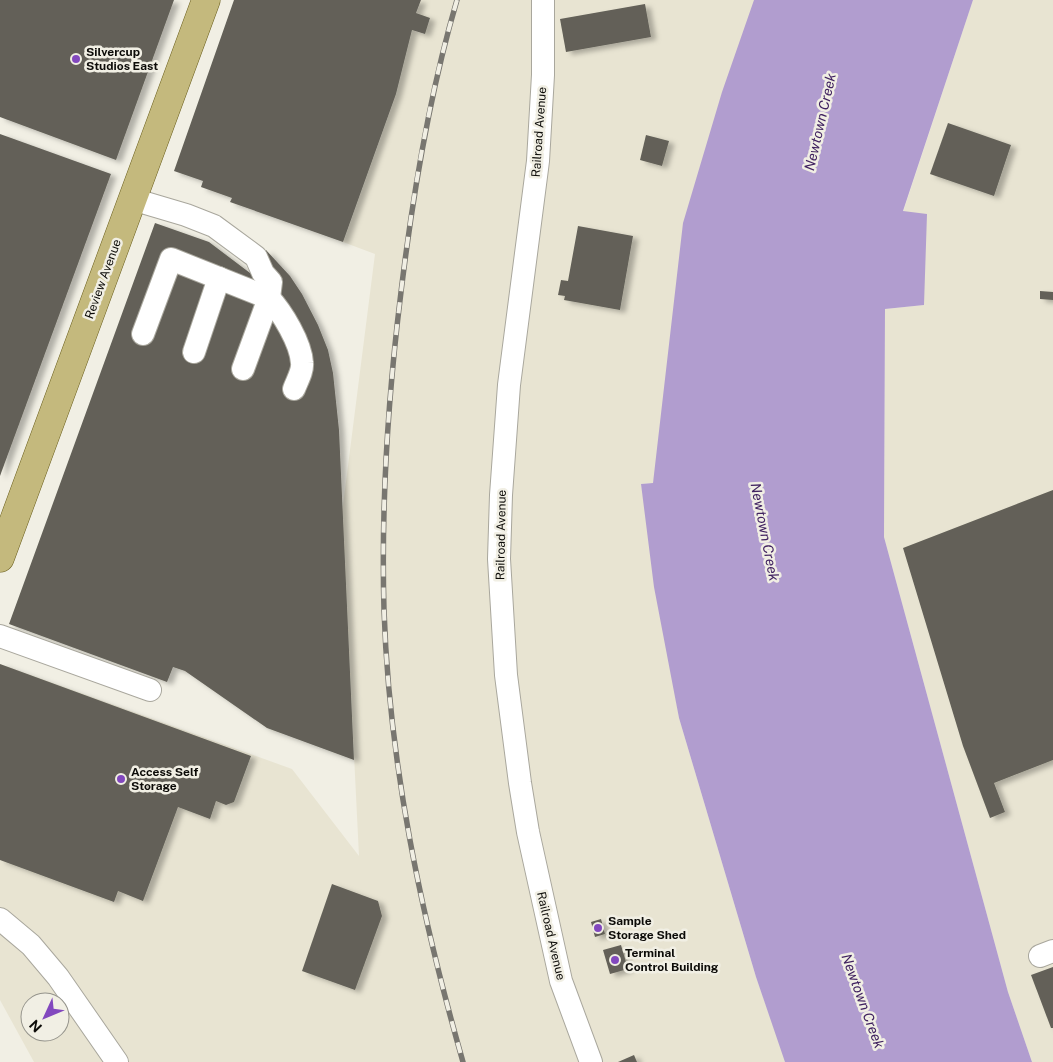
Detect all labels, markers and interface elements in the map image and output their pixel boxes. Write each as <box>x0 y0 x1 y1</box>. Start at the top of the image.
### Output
place label: Silvercup Studios East <box>86 45 158 73</box>
marker: Silvercup Studios East <box>70 53 82 65</box>
water label: Newtown Creek <box>801 71 839 172</box>
street label: Railroad Avenue <box>529 86 549 178</box>
street label: Review Avenue <box>82 237 124 321</box>
water label: Newtown Creek <box>748 482 782 583</box>
street label: Railroad Avenue <box>493 489 509 580</box>
place label: Access Self Storage <box>131 765 199 793</box>
marker: Access Self Storage <box>115 773 127 785</box>
street label: Railroad Avenue <box>534 890 568 982</box>
place label: Sample Storage Shed <box>608 914 686 942</box>
marker: Sample Storage Shed <box>592 922 604 934</box>
place label: Terminal Control Building <box>625 946 719 974</box>
water label: Newtown Creek <box>838 951 888 1051</box>
marker: Terminal Control Building <box>609 954 621 966</box>
north arrow <box>20 992 70 1042</box>
text: N <box>26 1017 45 1036</box>

